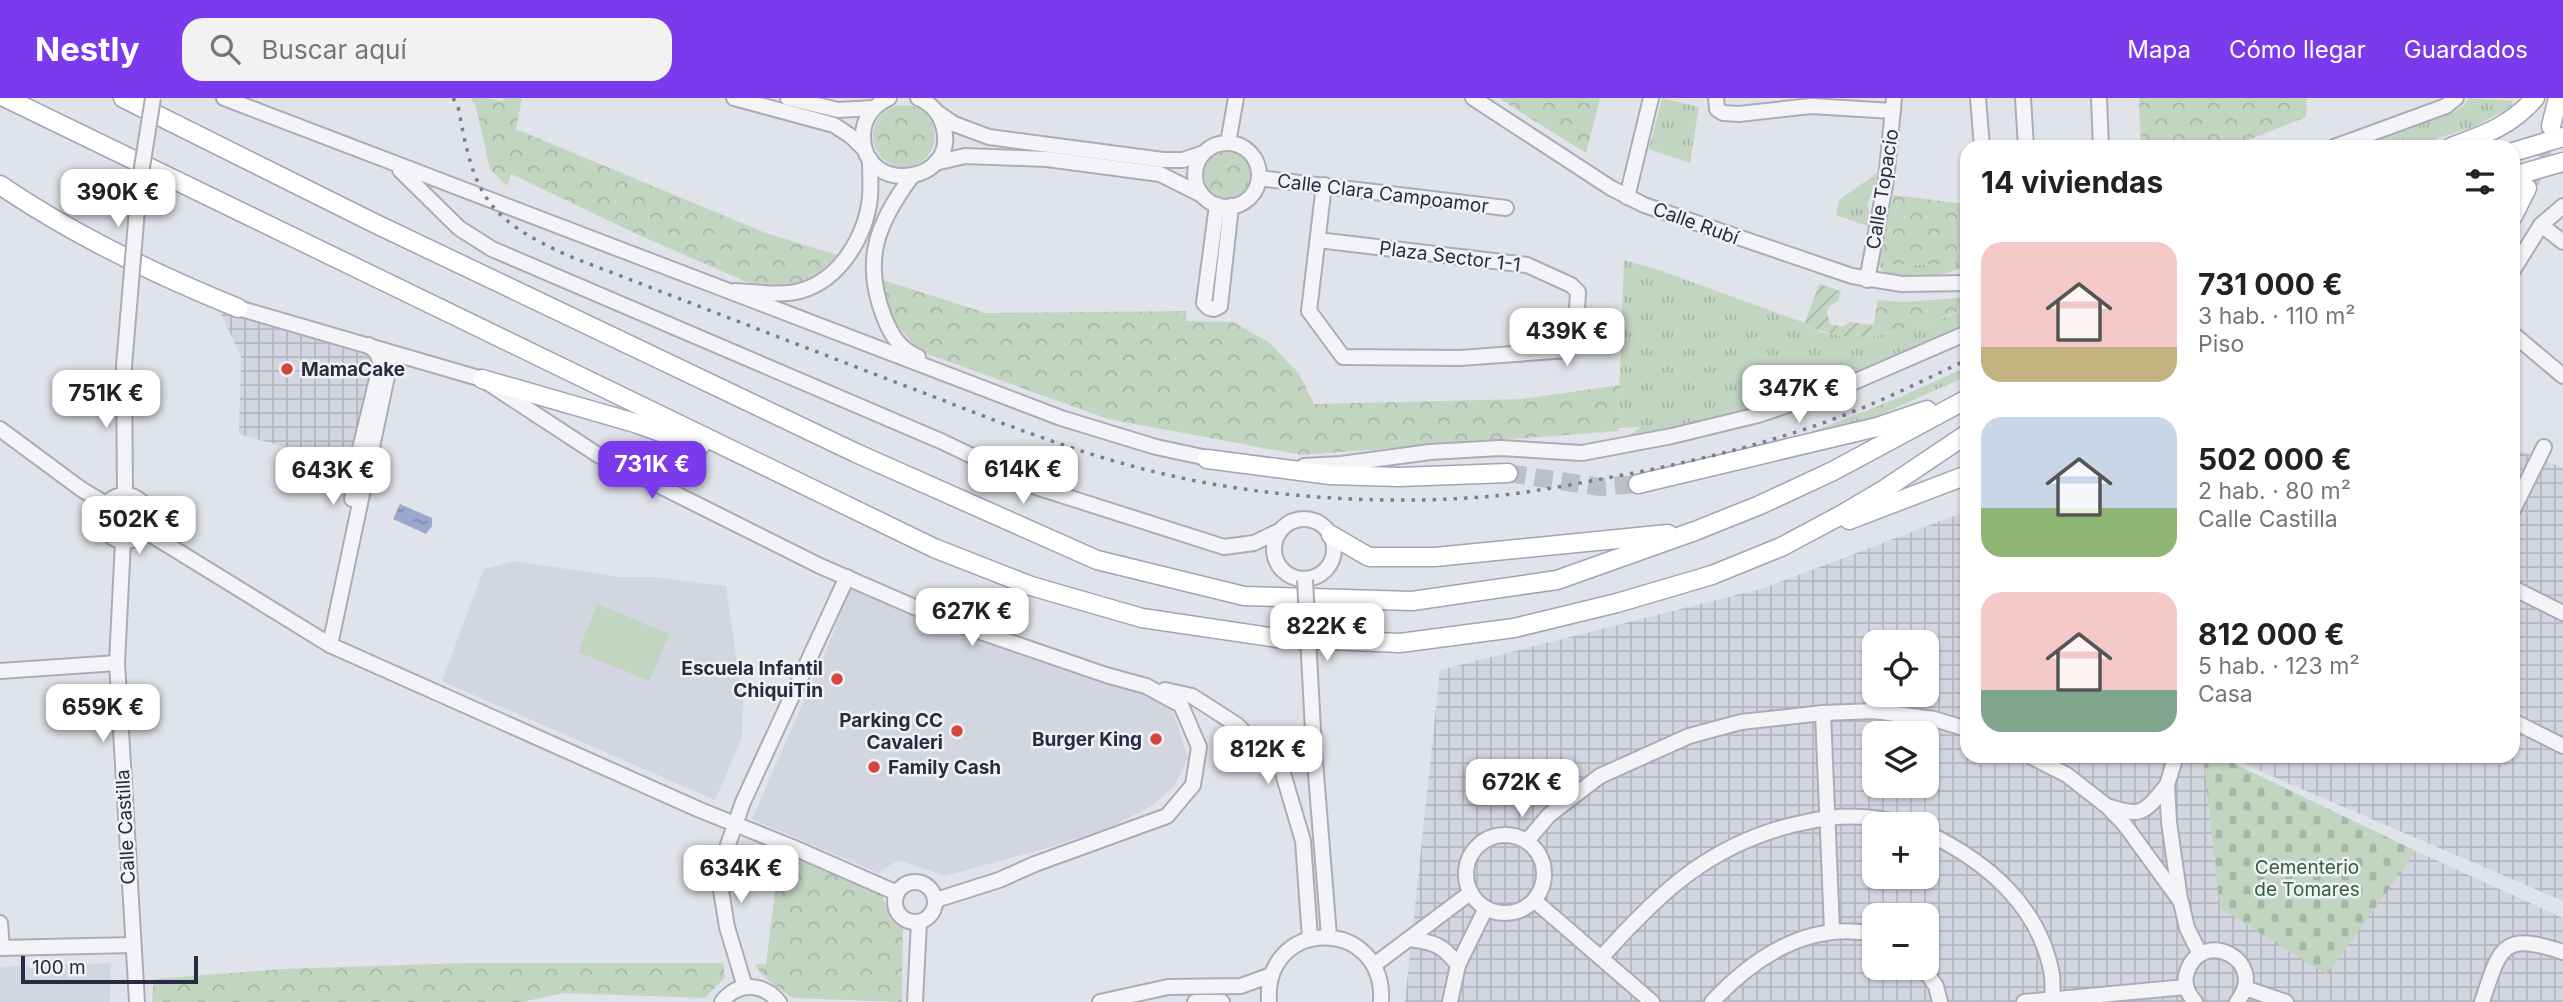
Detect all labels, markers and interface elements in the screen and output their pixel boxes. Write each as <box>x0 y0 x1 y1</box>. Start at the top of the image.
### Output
search box <box>182 18 672 81</box>
text: Nestly <box>35 29 140 69</box>
icon: search <box>206 30 244 68</box>
text: Buscar aquí <box>262 34 407 65</box>
text: Mapa <box>2127 35 2191 64</box>
text: Cómo llegar <box>2229 35 2366 64</box>
text: Guardados <box>2404 35 2528 64</box>
street label: Calle Topacio <box>1862 127 1903 251</box>
icon: filters <box>2461 163 2499 201</box>
text: 14 viviendas <box>1981 164 2163 200</box>
street label: Calle Clara Campoamor <box>1276 169 1490 218</box>
pin: 390K € <box>61 170 175 229</box>
text: 390K € <box>76 178 160 206</box>
street label: Calle Rubí <box>1650 197 1742 250</box>
street label: Plaza Sector 1-1 <box>1378 236 1522 277</box>
text: 731 000 € <box>2198 266 2343 302</box>
icon: home <box>2037 270 2121 354</box>
text: 3 hab. · 110 m² <box>2198 302 2355 330</box>
pin: 439K € <box>1510 308 1624 368</box>
text: 439K € <box>1525 317 1609 345</box>
text: Piso <box>2198 330 2244 358</box>
place label: MamaCake <box>301 358 405 381</box>
marker: MamaCake <box>279 361 295 377</box>
pin: 347K € <box>1742 366 1856 425</box>
pin: 751K € <box>49 370 163 430</box>
text: 347K € <box>1758 374 1840 402</box>
text: 751K € <box>68 379 144 407</box>
text: 502 000 € <box>2198 441 2352 477</box>
pin: 731K € <box>595 442 709 501</box>
icon: home <box>2037 445 2121 529</box>
pin: 614K € <box>966 446 1080 506</box>
pin: 643K € <box>276 448 390 507</box>
text: 731K € <box>614 450 690 478</box>
text: 614K € <box>984 455 1062 483</box>
text: 643K € <box>291 456 375 484</box>
text: 2 hab. · 80 m² <box>2198 477 2351 505</box>
pin: 502K € <box>82 496 196 556</box>
text: 502K € <box>98 505 180 533</box>
text: Calle Castilla <box>2198 505 2338 533</box>
pin: 627K € <box>915 588 1029 648</box>
text: 627K € <box>932 597 1012 625</box>
pin: 822K € <box>1270 603 1384 663</box>
text: 822K € <box>1286 612 1368 640</box>
text: 812 000 € <box>2198 616 2345 652</box>
icon: home <box>2037 620 2121 704</box>
map controls <box>1862 630 1939 980</box>
button: locate <box>1862 630 1939 707</box>
text: 5 hab. · 123 m² <box>2198 652 2360 680</box>
place label: Escuela Infantil ChiquiTin <box>681 657 823 702</box>
marker: Escuela Infantil ChiquiTin <box>829 671 845 687</box>
text: Casa <box>2198 680 2253 708</box>
pin: 659K € <box>46 684 160 744</box>
text: 659K € <box>62 693 144 721</box>
place label: Parking CC Cavaleri <box>839 709 943 754</box>
button: layers <box>1862 721 1939 798</box>
marker: Parking CC Cavaleri <box>949 723 965 739</box>
pin: 812K € <box>1211 726 1325 786</box>
place label: Burger King <box>1032 728 1142 751</box>
marker: Burger King <box>1148 731 1164 747</box>
text: 812K € <box>1229 735 1307 763</box>
place label: Family Cash <box>888 756 1001 779</box>
marker: Family Cash <box>866 759 882 775</box>
pin: 672K € <box>1465 760 1579 819</box>
text: 672K € <box>1482 768 1562 796</box>
street label: Calle Castilla <box>111 769 140 885</box>
button: + <box>1862 812 1939 889</box>
pin: 634K € <box>684 846 798 905</box>
text: 634K € <box>699 854 783 882</box>
park label: Cementerio de Tomares <box>2254 856 2360 901</box>
button: − <box>1862 903 1939 980</box>
scale bar <box>21 953 198 985</box>
text: 100 m <box>32 956 86 979</box>

